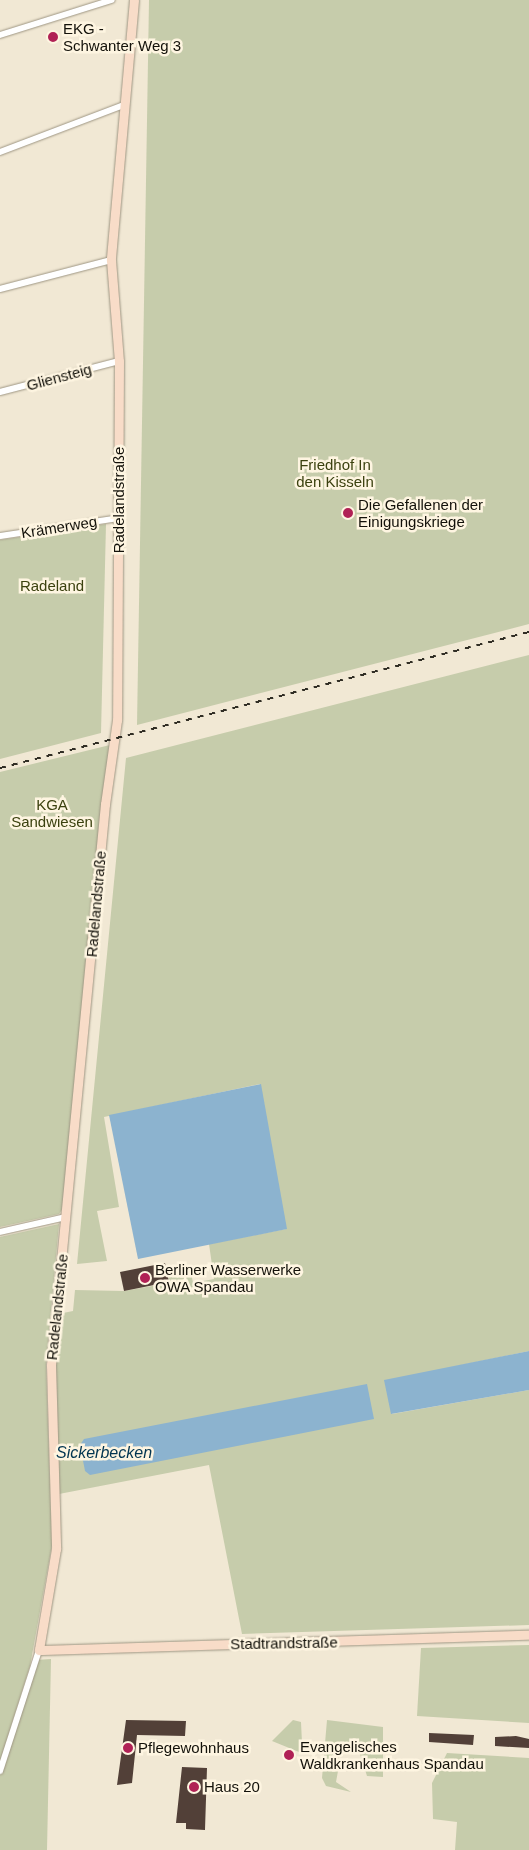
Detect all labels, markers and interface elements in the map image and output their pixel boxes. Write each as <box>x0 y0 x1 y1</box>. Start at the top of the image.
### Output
place label: EKG - Schwanter Weg 3 <box>63 19 181 54</box>
marker: EKG - Schwanter Weg 3 <box>47 31 59 43</box>
street label: Gliensteig <box>24 360 94 394</box>
street label: Radelandstraße <box>110 447 128 553</box>
park label: Friedhof In den Kisseln <box>296 455 374 490</box>
place label: Die Gefallenen der Einigungskriege <box>358 495 483 530</box>
marker: Die Gefallenen der Einigungskriege <box>342 507 354 519</box>
street label: Krämerweg <box>20 512 98 542</box>
park label: Radeland <box>20 577 84 595</box>
park label: KGA Sandwiesen <box>11 795 93 830</box>
street label: Radelandstraße <box>82 850 110 958</box>
street label: Radelandstraße <box>42 1253 72 1361</box>
place label: Berliner Wasserwerke OWA Spandau <box>155 1260 301 1295</box>
marker: Berliner Wasserwerke OWA Spandau <box>139 1272 151 1284</box>
water label: Sickerbecken <box>56 1443 152 1463</box>
street label: Stadtrandstraße <box>230 1633 338 1653</box>
place label: Evangelisches Waldkrankenhaus Spandau <box>300 1737 484 1772</box>
place label: Pflegewohnhaus <box>138 1739 249 1757</box>
marker: Pflegewohnhaus <box>122 1742 134 1754</box>
marker: Evangelisches Waldkrankenhaus Spandau <box>282 1748 296 1762</box>
place label: Haus 20 <box>204 1778 260 1796</box>
marker: Haus 20 <box>188 1781 200 1793</box>

